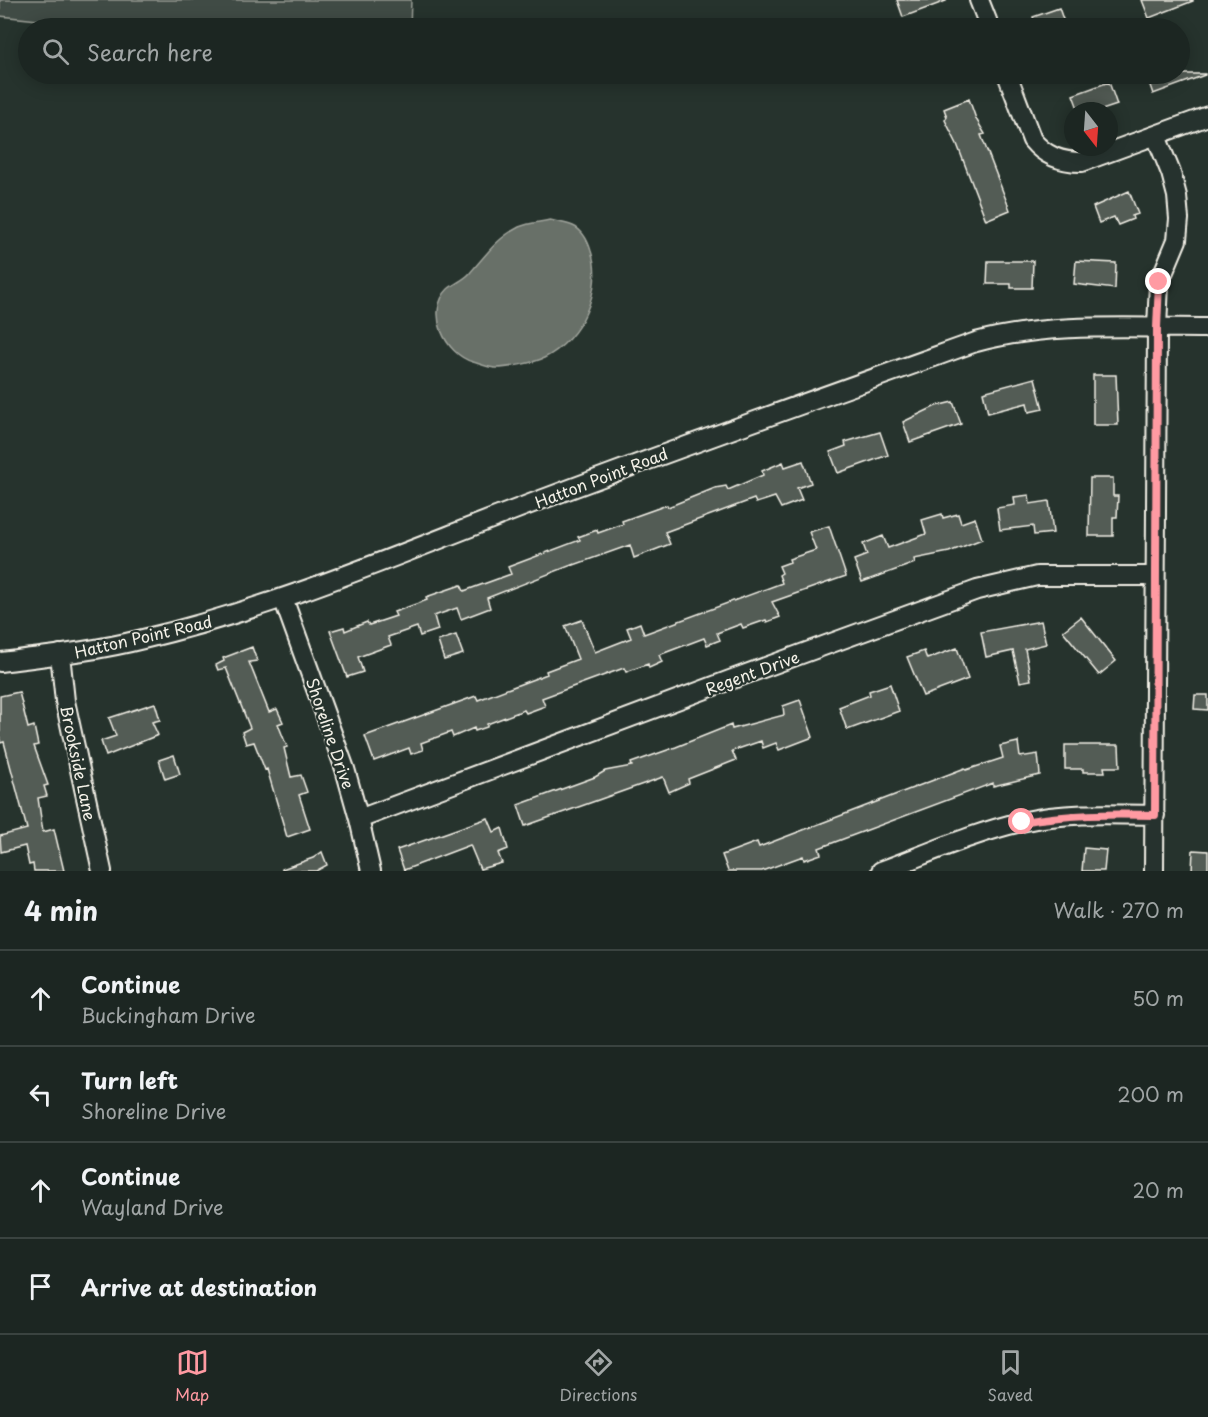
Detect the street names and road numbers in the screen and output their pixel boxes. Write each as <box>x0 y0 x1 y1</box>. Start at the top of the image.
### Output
street label: Hatton Point Road <box>531 441 671 513</box>
street label: Hatton Point Road <box>72 608 214 664</box>
street label: Regent Drive <box>702 644 803 700</box>
street label: Shoreline Drive <box>301 674 361 792</box>
street label: Brookside Lane <box>55 703 103 823</box>

